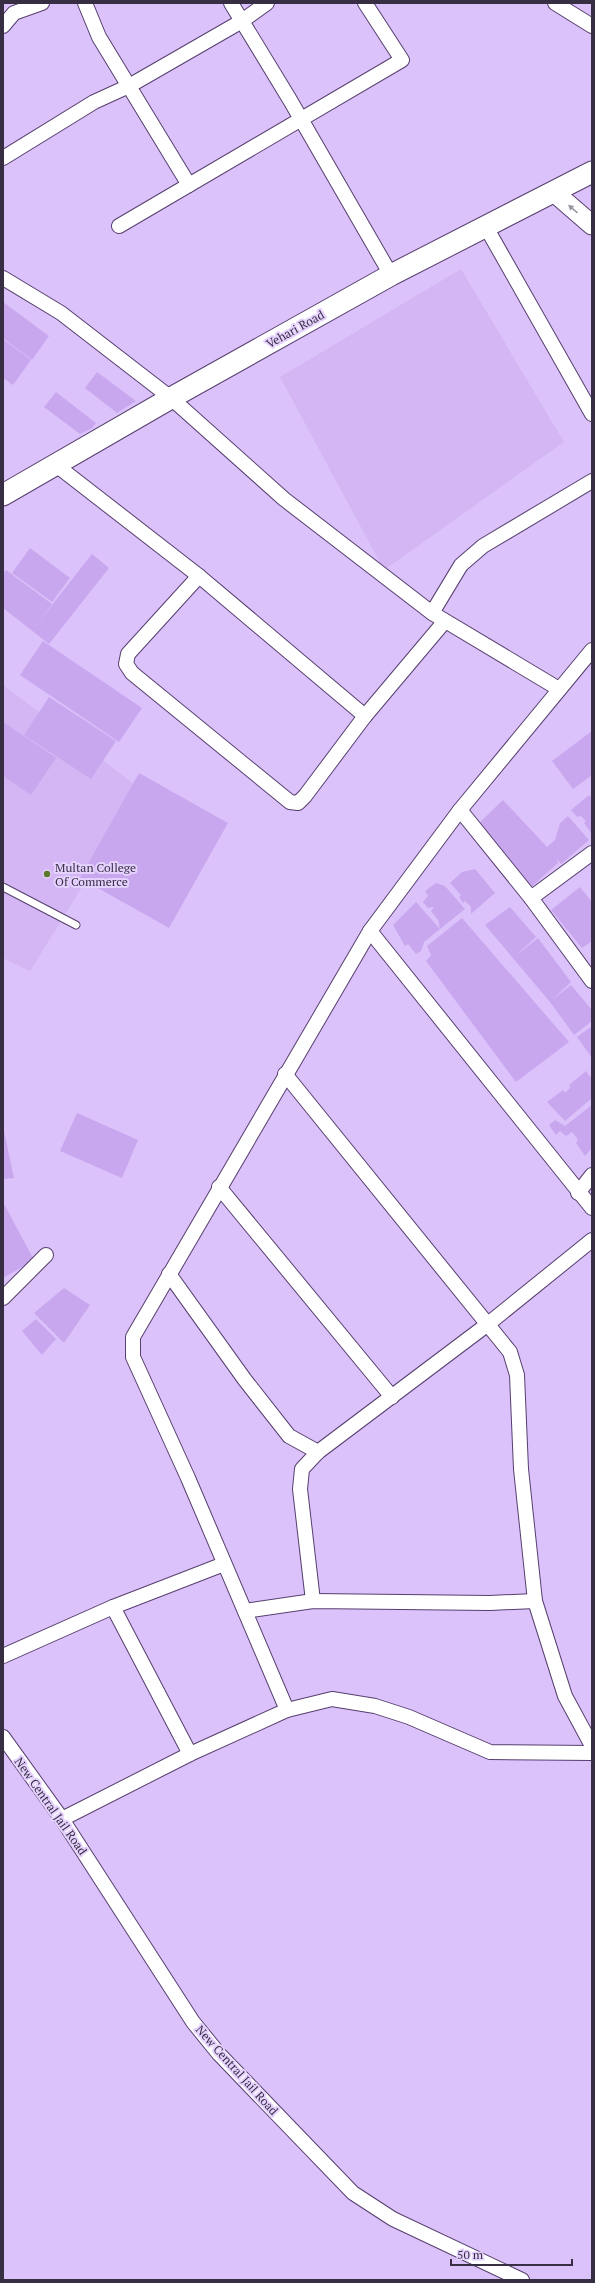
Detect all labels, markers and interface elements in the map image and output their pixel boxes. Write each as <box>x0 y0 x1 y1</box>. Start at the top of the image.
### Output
one-way arrow <box>568 204 579 213</box>
street label: Vehari Road <box>263 307 327 351</box>
place label: Multan College Of Commerce <box>55 860 136 889</box>
marker: Multan College Of Commerce <box>42 869 52 879</box>
street label: New Central Jail Road <box>12 1754 91 1858</box>
street label: New Central Jail Road <box>193 2022 282 2118</box>
scale bar <box>451 2241 572 2267</box>
text: 50 m <box>457 2247 484 2262</box>

